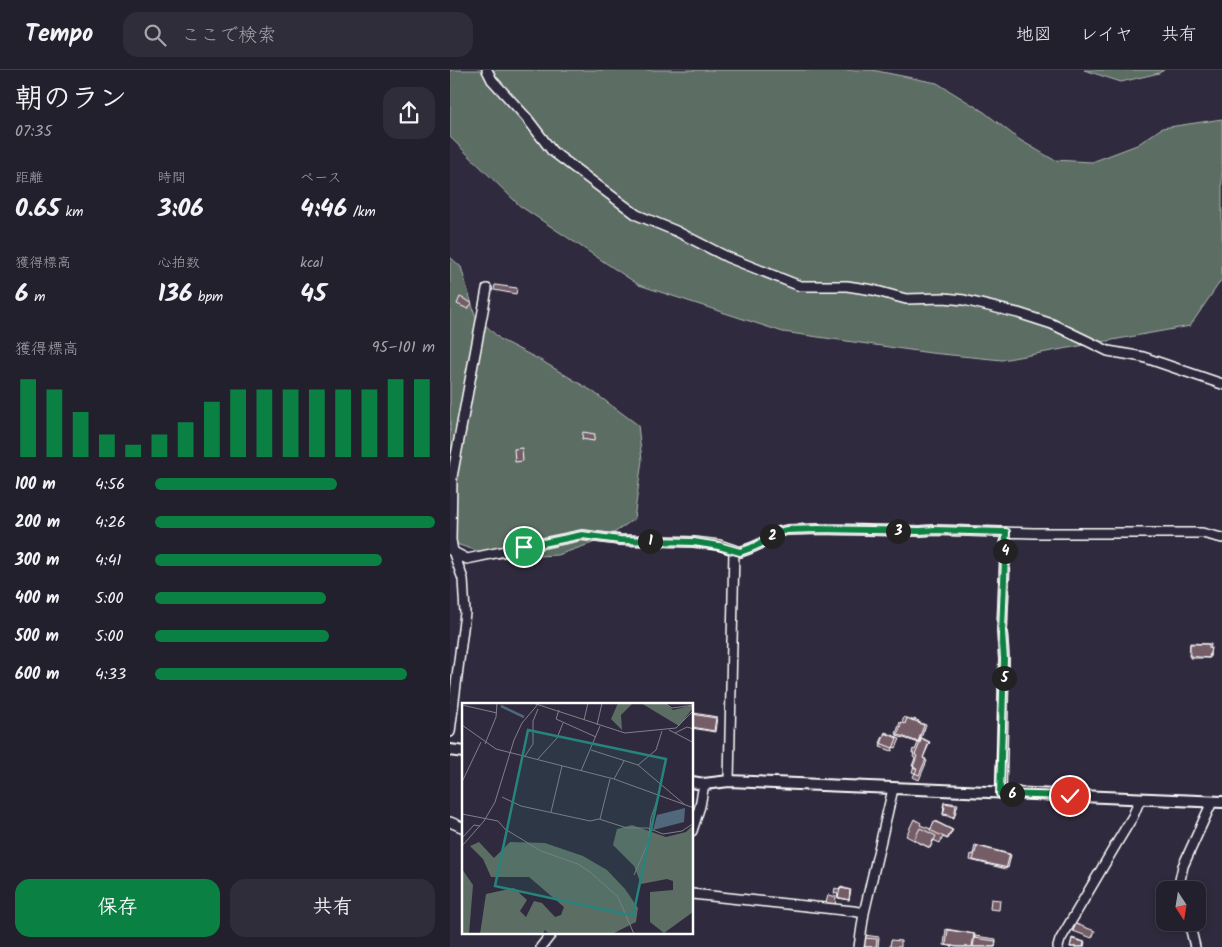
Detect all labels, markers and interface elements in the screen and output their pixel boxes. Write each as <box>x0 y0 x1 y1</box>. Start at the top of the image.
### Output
search box <box>123 12 473 57</box>
text: Tempo <box>25 15 93 54</box>
icon: search <box>141 21 169 49</box>
text: ここで検索 <box>181 21 276 51</box>
text: 地図 <box>1016 21 1052 50</box>
text: レイヤ <box>1080 21 1133 50</box>
text: 共有 <box>1161 21 1197 50</box>
text: 朝のラン <box>15 77 127 122</box>
button: share <box>383 87 435 139</box>
text: 07:35 <box>15 119 52 144</box>
text: 距離 <box>15 167 43 189</box>
text: 時間 <box>158 167 186 189</box>
text: ペース <box>300 167 342 189</box>
text: 0.65 <box>15 189 60 229</box>
text: 3:06 <box>158 189 204 229</box>
text: 4:46 <box>300 189 347 229</box>
text: km <box>60 201 83 223</box>
text: /km <box>347 201 376 223</box>
text: 獲得標高 <box>15 252 71 274</box>
text: 心拍数 <box>158 252 200 274</box>
text: kcal <box>300 252 323 274</box>
text: 6 <box>15 274 29 314</box>
text: 136 <box>158 274 192 314</box>
text: 45 <box>300 274 327 314</box>
text: m <box>29 286 45 308</box>
text: bpm <box>192 286 223 308</box>
text: 95–101 m <box>372 335 435 360</box>
text: 獲得標高 <box>15 337 79 362</box>
text: 100 m <box>15 472 56 497</box>
text: 4:56 <box>95 472 125 497</box>
text: 200 m <box>15 510 60 535</box>
text: 4:26 <box>95 510 126 535</box>
pin: 3 <box>886 518 910 544</box>
text: 3 <box>895 520 902 542</box>
pin: 2 <box>760 524 784 548</box>
text: 2 <box>768 525 777 547</box>
pin <box>503 526 545 568</box>
pin: 1 <box>638 528 662 554</box>
text: 1 <box>648 530 653 552</box>
icon: arrive <box>510 533 538 561</box>
pin: 4 <box>992 538 1018 564</box>
text: 4 <box>1002 540 1009 562</box>
text: 300 m <box>15 548 59 573</box>
text: 4:41 <box>95 548 122 573</box>
text: 400 m <box>15 586 59 611</box>
text: 5:00 <box>95 586 124 611</box>
text: 500 m <box>15 624 59 649</box>
text: 5:00 <box>95 624 124 649</box>
text: 600 m <box>15 662 59 687</box>
text: 4:33 <box>95 662 126 687</box>
pin: 5 <box>992 666 1016 690</box>
text: 5 <box>1001 667 1008 689</box>
inset map <box>462 703 694 934</box>
pin <box>1049 775 1091 817</box>
pin: 6 <box>1000 782 1024 806</box>
icon: check <box>1056 782 1084 810</box>
text: 6 <box>1009 783 1016 805</box>
button: 保存 <box>15 879 220 937</box>
button: 共有 <box>230 879 435 937</box>
north arrow <box>1156 881 1206 931</box>
map controls <box>1156 881 1206 931</box>

